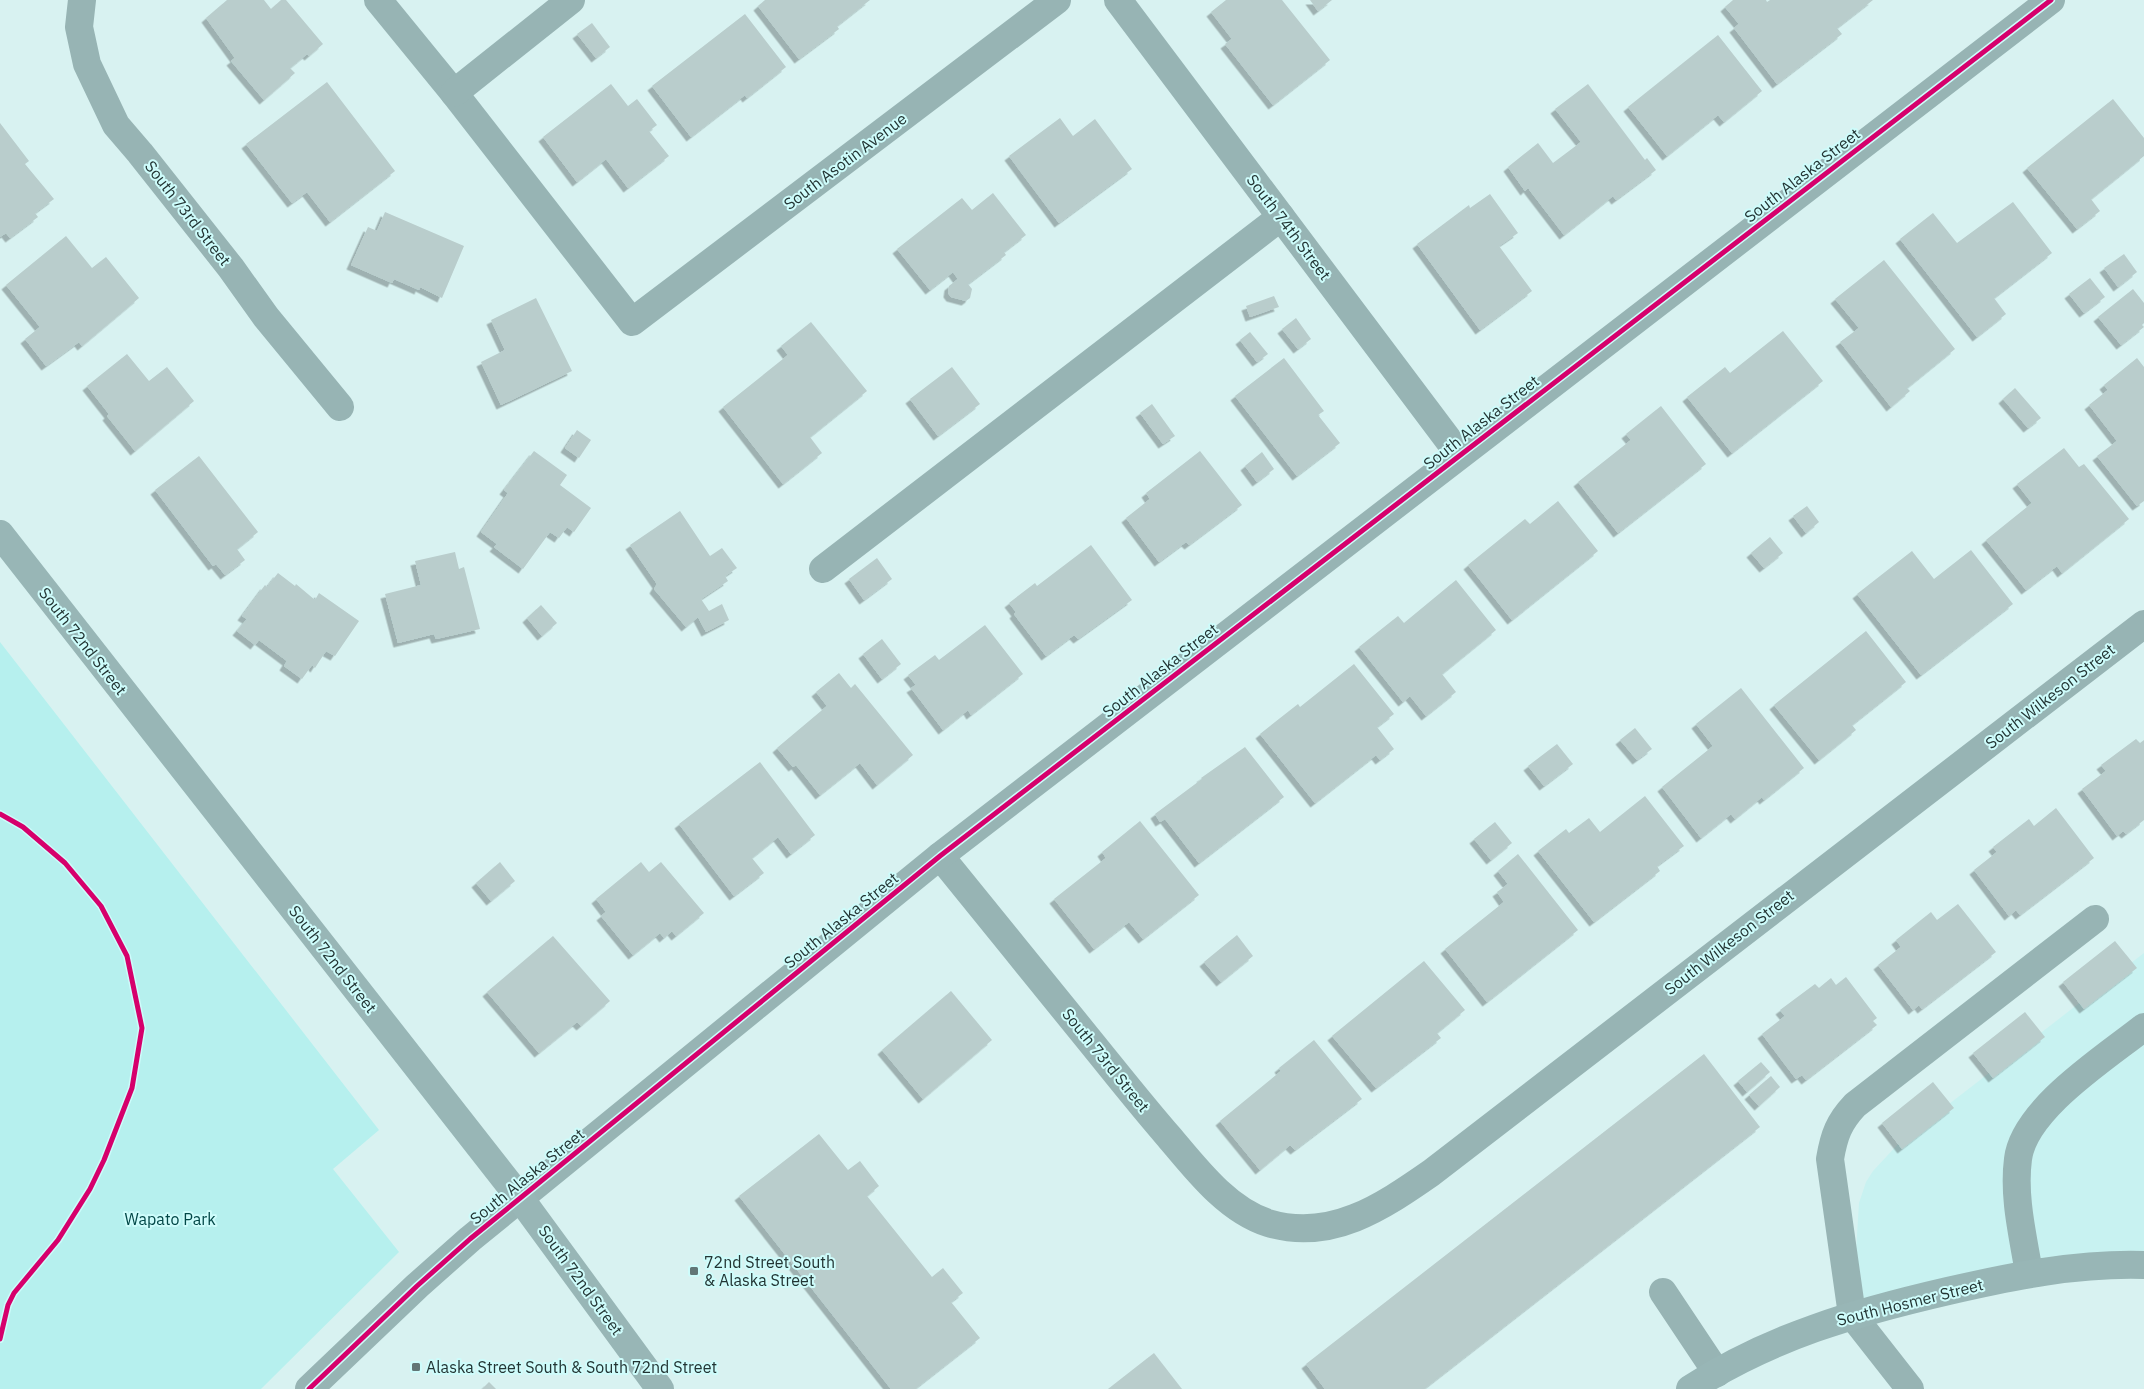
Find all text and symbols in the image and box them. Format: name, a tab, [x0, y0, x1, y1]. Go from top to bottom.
street label: South Asotin Avenue	[780, 108, 911, 214]
street label: South Alaska Street	[1740, 124, 1864, 226]
street label: South 73rd Street	[141, 157, 235, 269]
street label: South 74th Street	[1243, 170, 1335, 284]
street label: South Alaska Street	[1419, 371, 1543, 473]
street label: South 72nd Street	[35, 583, 131, 699]
street label: South Alaska Street	[1098, 619, 1222, 721]
street label: South Wilkeson Street	[1981, 639, 2119, 753]
street label: South Alaska Street	[780, 868, 902, 972]
street label: South Wilkeson Street	[1660, 885, 1798, 999]
street label: South 72nd Street	[285, 901, 381, 1017]
street label: South 73rd Street	[1058, 1004, 1154, 1116]
street label: South Alaska Street	[466, 1124, 588, 1228]
park label: Wapato Park	[124, 1209, 216, 1229]
street label: South 72nd Street	[534, 1221, 628, 1339]
place label: 72nd Street South & Alaska Street	[704, 1252, 835, 1290]
marker: 72nd Street South & Alaska Street	[688, 1265, 700, 1277]
street label: South Hosmer Street	[1835, 1274, 1985, 1330]
place label: Alaska Street South & South 72nd Street	[426, 1357, 717, 1377]
marker: Alaska Street South & South 72nd Street	[410, 1361, 422, 1373]

